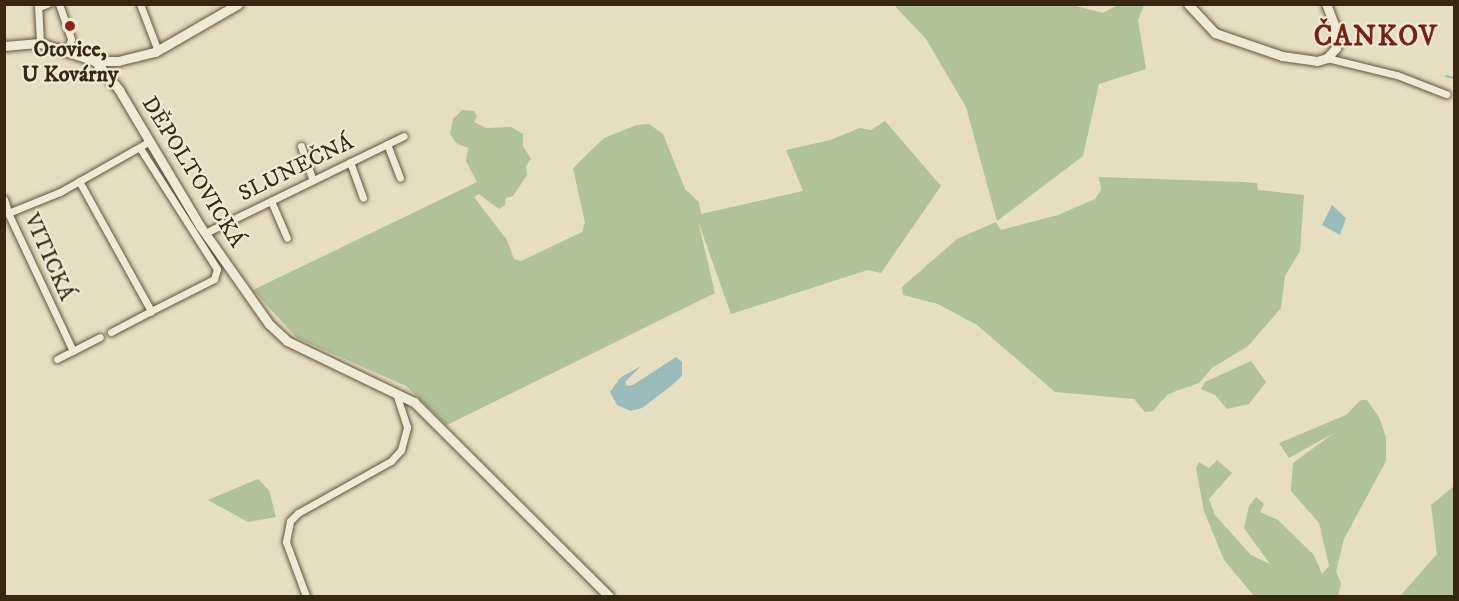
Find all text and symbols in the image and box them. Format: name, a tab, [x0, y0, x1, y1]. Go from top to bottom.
marker: Otovice, U Kovárny	[63, 19, 77, 33]
district label: ČANKOV	[1314, 20, 1438, 54]
place label: Otovice, U Kovárny	[22, 36, 118, 88]
street label: DĚPOLTOVICKÁ	[136, 92, 250, 252]
street label: SLUNEČNÁ	[234, 129, 358, 207]
street label: VITICKÁ	[18, 209, 80, 305]

